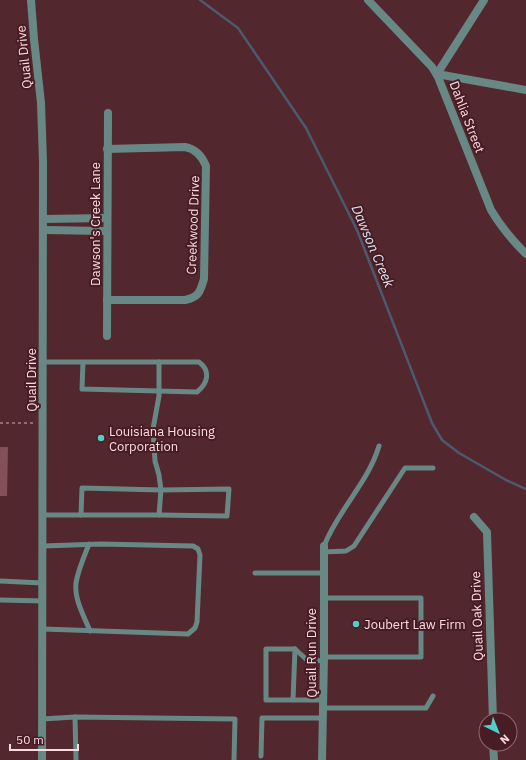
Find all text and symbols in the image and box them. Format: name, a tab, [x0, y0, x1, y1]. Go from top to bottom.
street label: Quail Drive	[12, 25, 36, 89]
street label: Dahlia Street	[446, 79, 488, 155]
street label: Dawson's Creek Lane	[87, 162, 104, 286]
street label: Creekwood Drive	[183, 175, 203, 275]
water label: Dawson Creek	[347, 202, 399, 291]
street label: Quail Drive	[23, 348, 40, 412]
place label: Louisiana Housing Corporation	[109, 423, 215, 455]
marker: Louisiana Housing Corporation	[96, 433, 106, 443]
street label: Quail Oak Drive	[467, 571, 487, 661]
street label: Quail Run Drive	[303, 608, 320, 698]
place label: Joubert Law Firm	[364, 616, 466, 633]
marker: Joubert Law Firm	[351, 619, 361, 629]
north arrow	[478, 712, 518, 752]
scale bar	[10, 726, 78, 752]
text: N	[497, 731, 513, 747]
text: 50 m	[16, 732, 44, 747]

